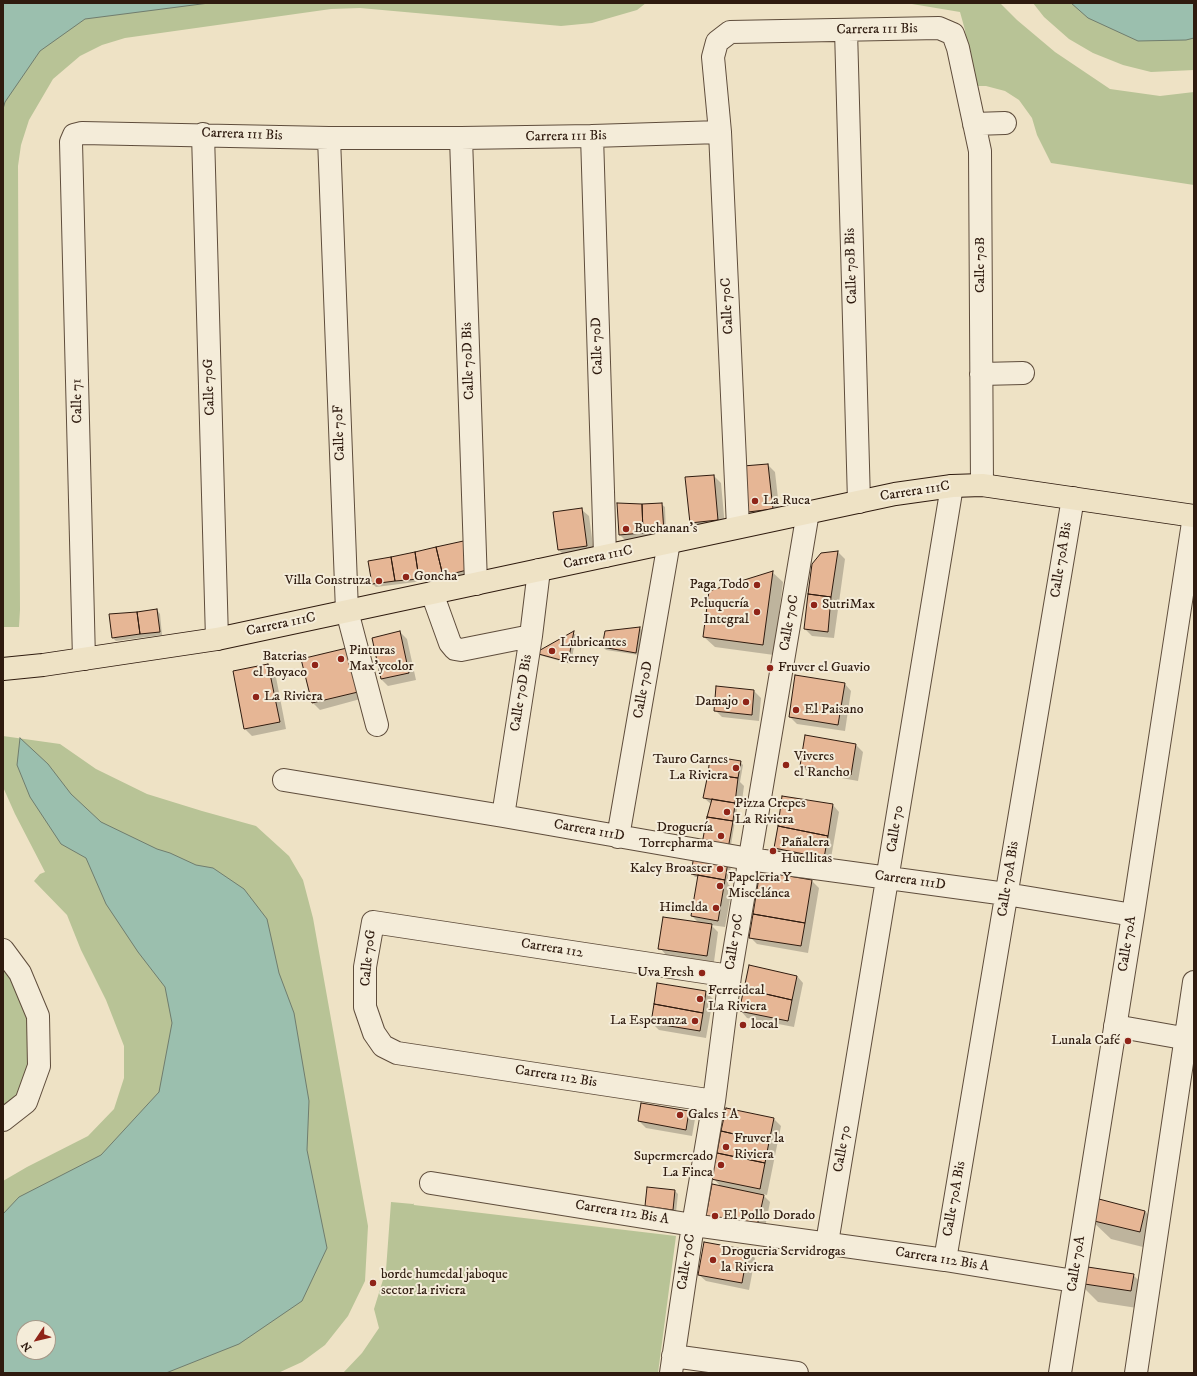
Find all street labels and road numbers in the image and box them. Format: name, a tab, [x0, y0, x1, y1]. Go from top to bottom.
street label: Carrera 111 Bis	[836, 21, 918, 39]
street label: Carrera 111 Bis	[201, 125, 283, 145]
street label: Carrera 111 Bis	[525, 128, 607, 146]
street label: Calle 70B Bis	[842, 228, 862, 304]
street label: Calle 70B	[973, 237, 989, 293]
street label: Calle 70C	[718, 277, 738, 335]
street label: Calle 70D	[589, 317, 607, 375]
street label: Calle 70D Bis	[459, 322, 479, 400]
street label: Calle 70G	[201, 358, 219, 416]
street label: Calle 71	[69, 378, 87, 424]
street label: Calle 70F	[331, 405, 349, 461]
street label: Carrera 111C	[879, 478, 951, 506]
street label: Calle 70A Bis	[1048, 521, 1076, 599]
street label: Carrera 111C	[562, 542, 634, 574]
street label: Calle 70C	[777, 594, 803, 652]
street label: Carrera 111C	[245, 609, 317, 641]
street label: Calle 70D Bis	[508, 653, 536, 733]
street label: Calle 70D	[631, 660, 657, 720]
street label: Calle 70	[884, 804, 908, 854]
street label: Carrera 111D	[552, 817, 626, 845]
street label: Calle 70A Bis	[995, 840, 1023, 918]
street label: Carrera 111D	[873, 868, 947, 894]
street label: Calle 70C	[722, 913, 748, 971]
street label: Calle 70A	[1115, 915, 1141, 973]
street label: Calle 70G	[358, 929, 380, 987]
street label: Carrera 112	[520, 936, 584, 962]
street label: Carrera 112 Bis	[514, 1062, 598, 1092]
street label: Calle 70	[831, 1124, 855, 1174]
street label: Calle 70A Bis	[940, 1160, 970, 1238]
street label: Carrera 112 Bis A	[574, 1197, 670, 1229]
street label: Calle 70C	[674, 1233, 700, 1291]
street label: Calle 70A	[1064, 1235, 1090, 1293]
street label: Carrera 112 Bis A	[894, 1244, 990, 1276]

